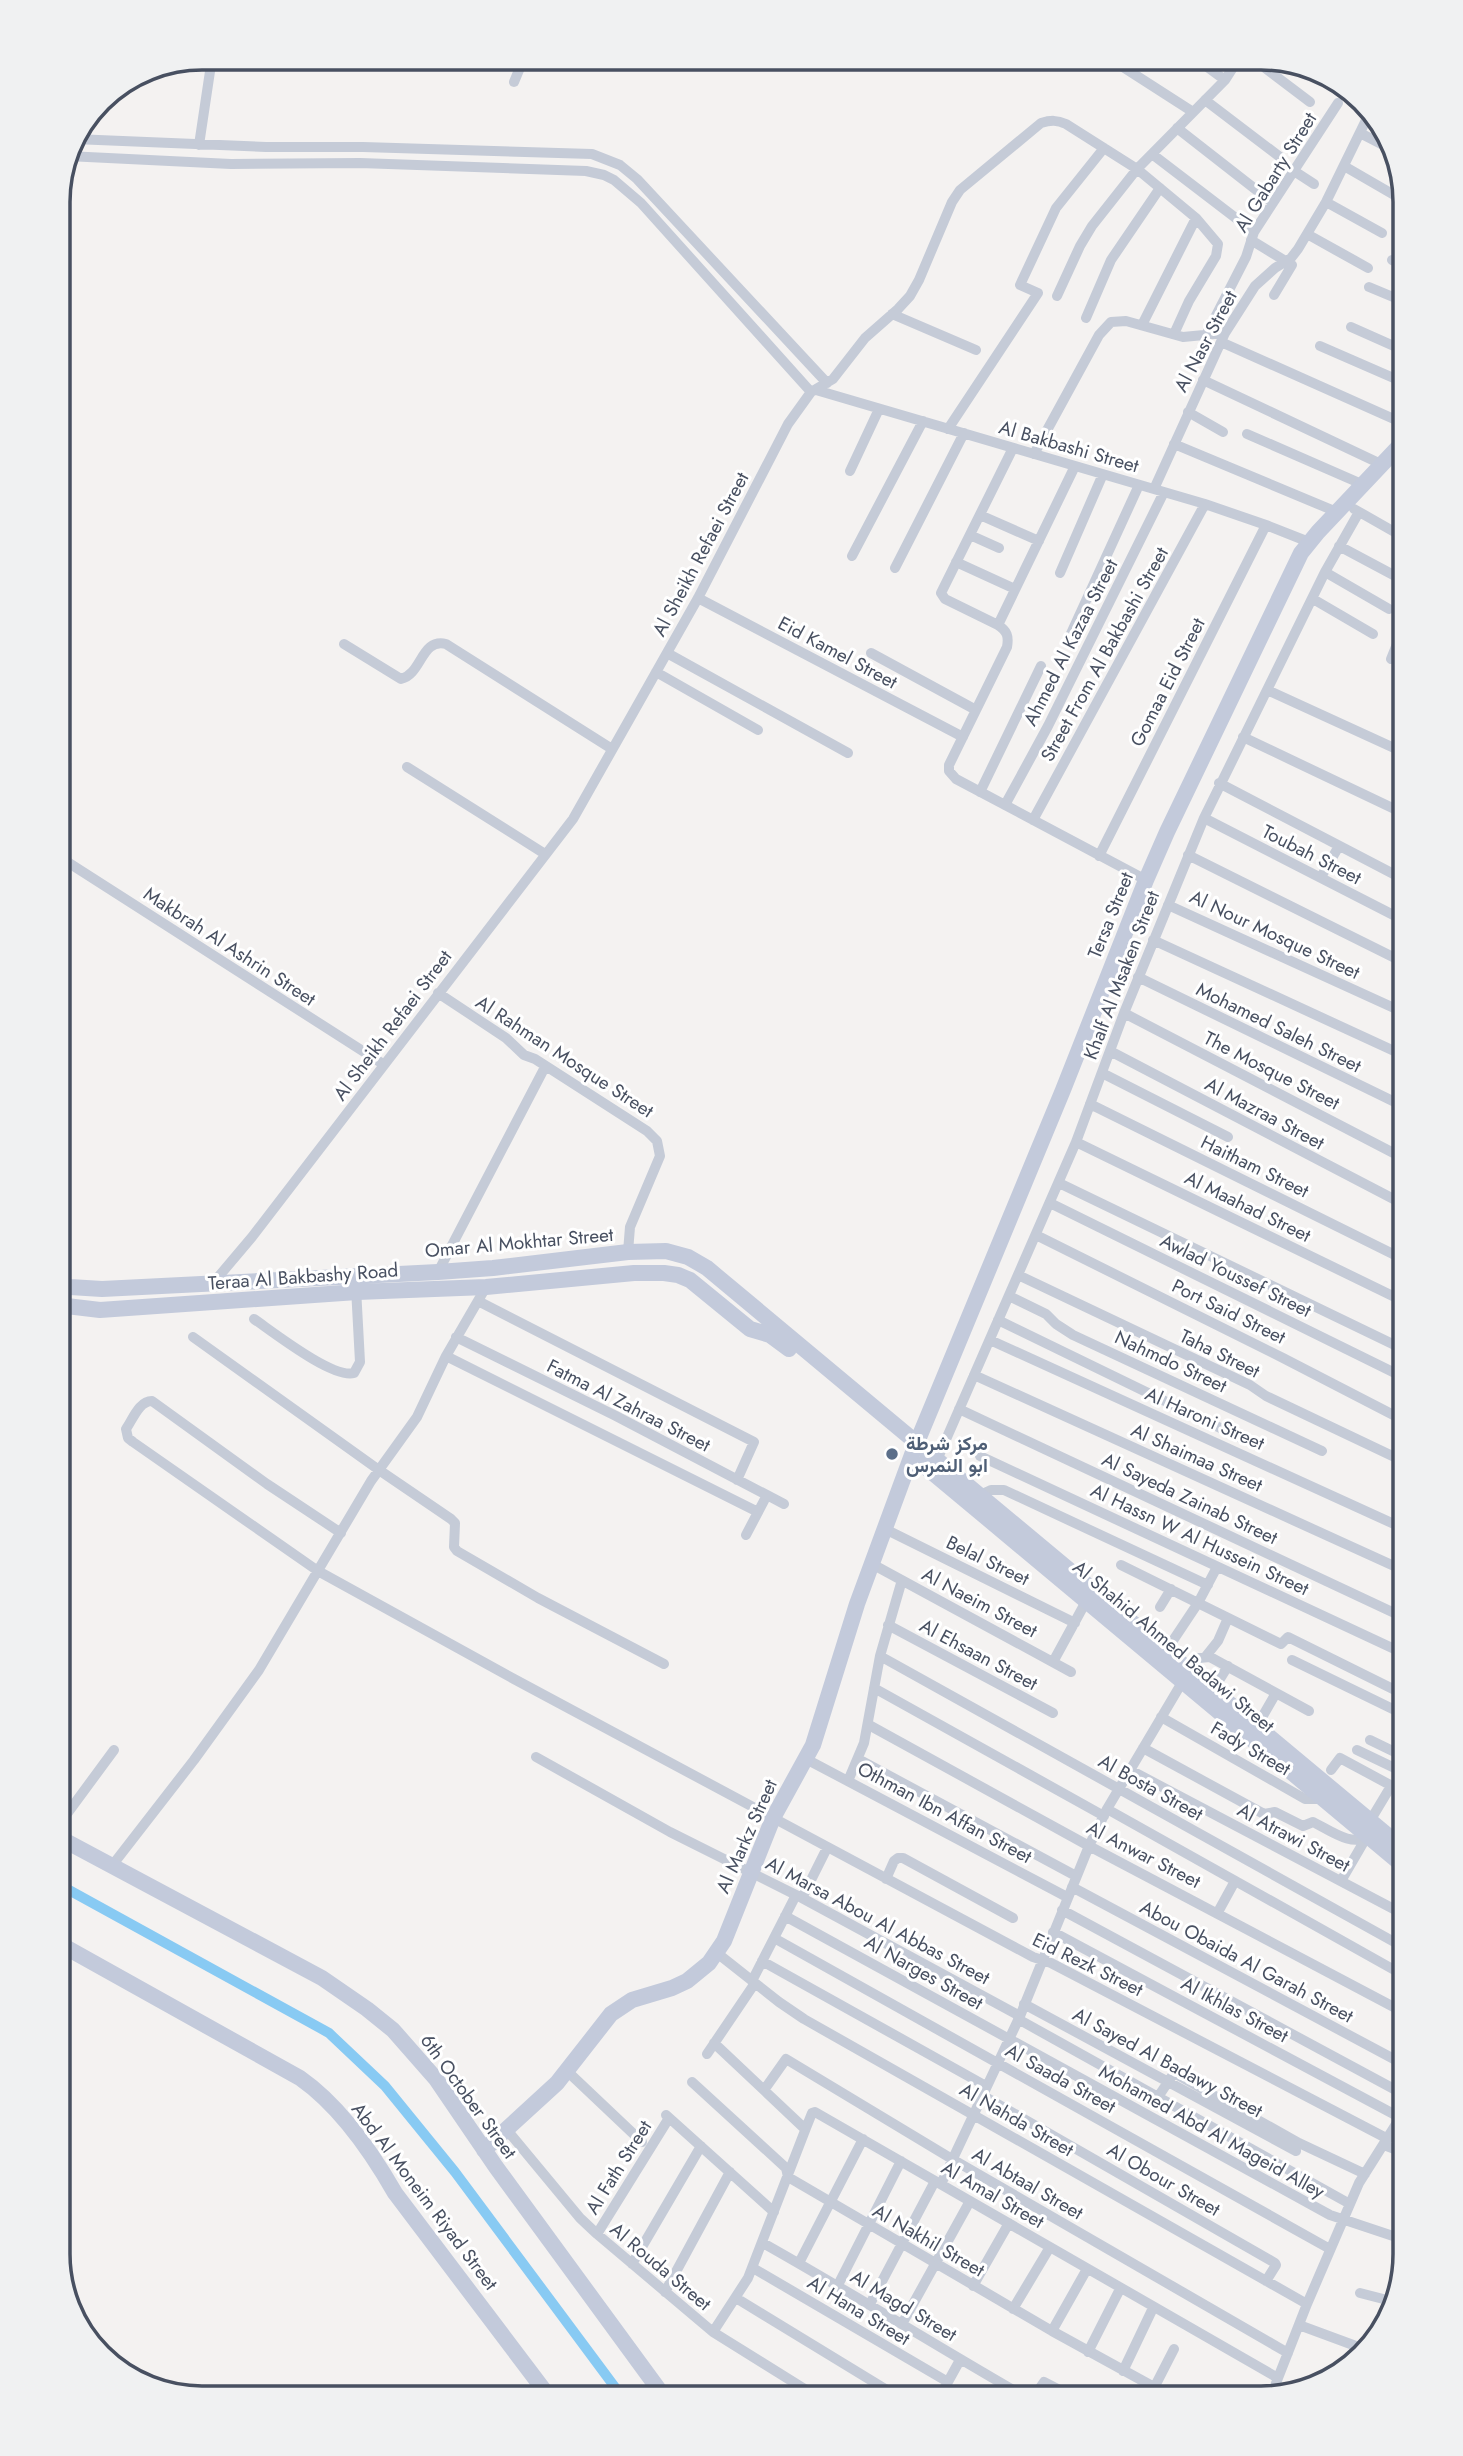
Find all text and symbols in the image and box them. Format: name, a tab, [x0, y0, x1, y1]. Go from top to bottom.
street label: Al Gabarty Street	[1228, 107, 1323, 237]
street label: Al Nasr Street	[1167, 285, 1244, 397]
street label: Al Bakbashi Street	[996, 414, 1142, 479]
street label: Al Sheikh Refaei Street	[646, 467, 755, 641]
street label: Street From Al Bakbashi Street	[1034, 542, 1175, 766]
street label: Ahmed Al Kazaa Street	[1017, 554, 1124, 730]
street label: Eid Kamel Street	[773, 610, 903, 696]
street label: Gomaa Eid Street	[1123, 613, 1212, 751]
street label: Toubah Street	[1257, 818, 1367, 891]
street label: Tersa Street	[1081, 868, 1140, 962]
street label: Makbrah Al Ashrin Street	[138, 881, 321, 1013]
street label: Al Nour Mosque Street	[1185, 883, 1365, 986]
street label: Khalf Al Msaken Street	[1077, 886, 1166, 1064]
street label: Al Sheikh Refaei Street	[327, 944, 458, 1106]
street label: Mohamed Saleh Street	[1192, 976, 1366, 1079]
street label: Al Rahman Mosque Street	[471, 989, 659, 1124]
street label: The Mosque Street	[1199, 1025, 1345, 1117]
street label: Al Mazraa Street	[1200, 1071, 1330, 1156]
street label: Haitham Street	[1196, 1129, 1314, 1204]
street label: Al Maahad Street	[1180, 1164, 1316, 1249]
street label: Omar Al Mokhtar Street	[424, 1221, 615, 1264]
street label: Awlad Youssef Street	[1156, 1227, 1316, 1324]
street label: Teraa Al Bakbashy Road	[207, 1256, 399, 1297]
street label: Port Said Street	[1167, 1272, 1291, 1351]
street label: Taha Street	[1175, 1322, 1265, 1385]
street label: Nahmdo Street	[1110, 1324, 1232, 1399]
street label: Fatma Al Zahraa Street	[542, 1353, 716, 1459]
street label: Al Haroni Street	[1141, 1380, 1269, 1457]
street label: Al Shaimaa Street	[1127, 1416, 1267, 1499]
place label: مركز شرطة ابو النمرس	[906, 1430, 988, 1479]
marker: مركز شرطة ابو النمرس	[884, 1446, 900, 1462]
street label: Al Sayeda Zainab Street	[1098, 1446, 1282, 1551]
street label: Al Hassn W Al Hussein Street	[1086, 1477, 1314, 1602]
street label: Belal Street	[942, 1529, 1034, 1592]
street label: Al Shahid Ahmed Badawi Street	[1067, 1554, 1281, 1739]
street label: Al Naeim Street	[917, 1561, 1043, 1644]
street label: Al Ehsaan Street	[915, 1612, 1043, 1697]
street label: Fady Street	[1206, 1715, 1296, 1782]
street label: Al Bosta Street	[1093, 1748, 1208, 1828]
street label: Othman Ibn Affan Street	[853, 1755, 1037, 1870]
street label: Al Markz Street	[709, 1774, 784, 1898]
street label: Al Atrawi Street	[1233, 1796, 1355, 1879]
street label: Al Anwar Street	[1082, 1814, 1206, 1895]
street label: Al Marsa Abou Al Abbas Street	[761, 1850, 995, 1991]
street label: Abou Obaida Al Garah Street	[1135, 1894, 1359, 2029]
street label: Eid Rezk Street	[1028, 1926, 1148, 2003]
street label: Al Narges Street	[859, 1929, 988, 2016]
street label: Al Ikhlas Street	[1176, 1970, 1293, 2049]
street label: Al Sayed Al Badawy Street	[1068, 2001, 1268, 2124]
street label: 6th October Street	[414, 2028, 523, 2165]
street label: Al Saada Street	[1001, 2037, 1121, 2120]
street label: Mohamed Abd Al Mageid Alley	[1094, 2058, 1330, 2205]
street label: Al Nahda Street	[955, 2076, 1079, 2163]
street label: Abd Al Moneim Riyad Street	[345, 2097, 504, 2296]
street label: Al Fath Street	[579, 2115, 658, 2219]
street label: Al Obour Street	[1102, 2136, 1226, 2223]
street label: Al Abtaal Street	[967, 2141, 1089, 2226]
street label: Al Amal Street	[936, 2154, 1049, 2235]
street label: Al Nakhil Street	[868, 2197, 990, 2284]
street label: Al Rouda Street	[604, 2216, 717, 2317]
street label: Al Magd Street	[845, 2263, 962, 2348]
street label: Al Hana Street	[802, 2269, 916, 2352]

